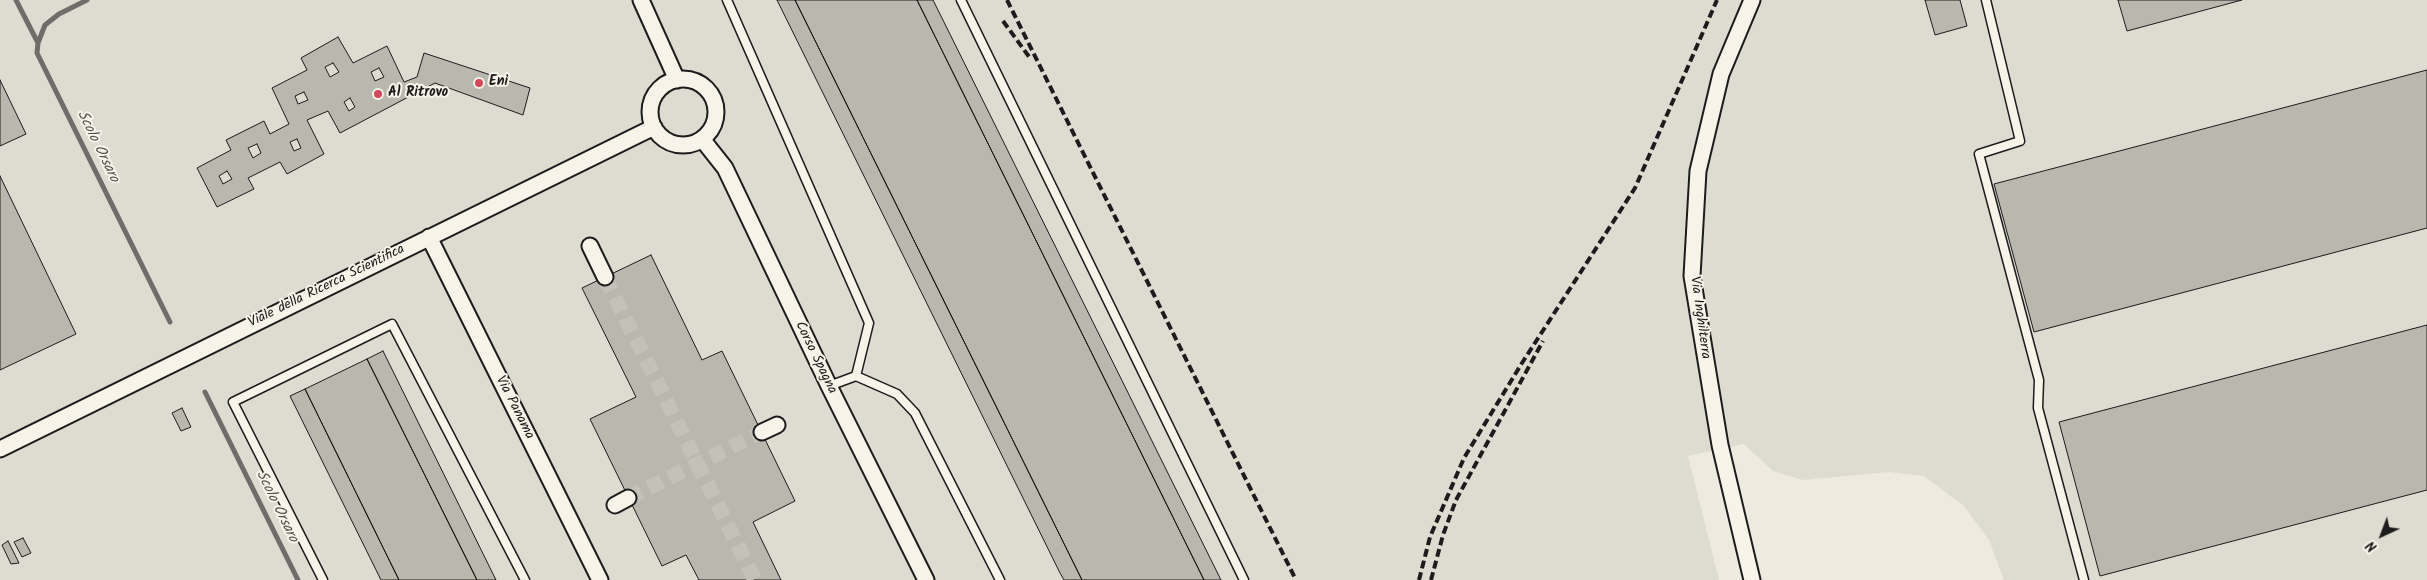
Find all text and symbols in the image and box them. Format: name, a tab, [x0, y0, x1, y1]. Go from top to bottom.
place label: Eni	[489, 75, 508, 91]
marker: Eni	[473, 77, 485, 89]
place label: Al Ritrovo	[388, 86, 448, 102]
marker: Al Ritrovo	[372, 88, 384, 100]
water label: Scolo Orsaro	[72, 108, 122, 186]
street label: Viale della Ricerca Scientifica	[246, 242, 408, 332]
street label: Via Inghilterra	[1685, 276, 1713, 360]
street label: Corso Spagna	[790, 319, 840, 397]
street label: Via Panama	[491, 374, 537, 442]
water label: Scolo Orsaro	[251, 468, 301, 546]
north arrow	[2357, 510, 2407, 560]
text: N	[2361, 535, 2383, 557]

